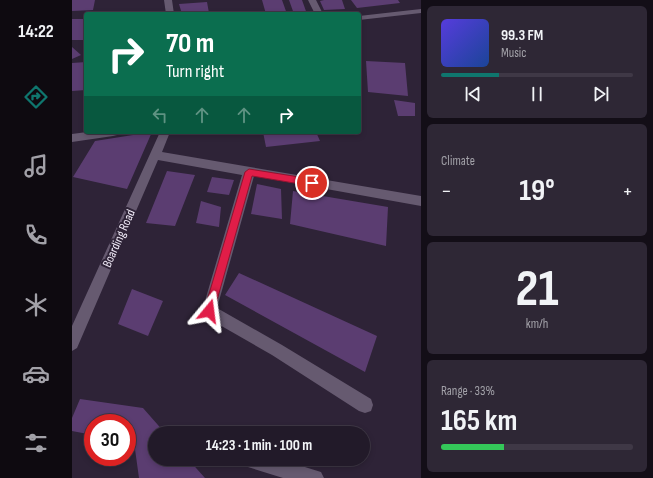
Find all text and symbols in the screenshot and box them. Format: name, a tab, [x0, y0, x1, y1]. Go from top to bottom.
text: 14:22	[18, 21, 54, 42]
text: 99.3 FM	[501, 26, 543, 45]
text: 70 m	[166, 27, 214, 60]
icon: right	[100, 28, 152, 80]
text: Music	[501, 45, 526, 61]
text: Turn right	[166, 61, 224, 82]
icon: directions	[22, 83, 50, 111]
icon: previous	[462, 83, 484, 105]
icon: pause	[526, 83, 548, 105]
icon: next	[590, 83, 612, 105]
icon: left	[149, 104, 171, 126]
icon: ahead	[191, 104, 213, 126]
icon: ahead	[233, 104, 255, 126]
icon: right	[275, 104, 297, 126]
icon: music	[22, 152, 50, 180]
text: Climate	[441, 153, 475, 169]
pin	[295, 166, 329, 200]
icon: arrive	[301, 172, 323, 194]
text: 19°	[519, 173, 555, 209]
text: −	[441, 178, 452, 205]
text: +	[622, 178, 633, 205]
street label: Boarding Road	[99, 207, 139, 270]
icon: phone	[22, 221, 50, 249]
text: 21	[515, 258, 559, 321]
position arrow	[188, 290, 230, 332]
icon: climate	[22, 291, 50, 319]
text: km/h	[526, 316, 548, 332]
icon: car	[22, 360, 50, 388]
text: Range · 33%	[441, 383, 495, 399]
text: 165 km	[441, 403, 517, 439]
speed limit sign: 30	[84, 414, 136, 466]
icon: filters	[22, 429, 50, 457]
text: 14:23 · 1 min · 100 m	[206, 436, 312, 455]

